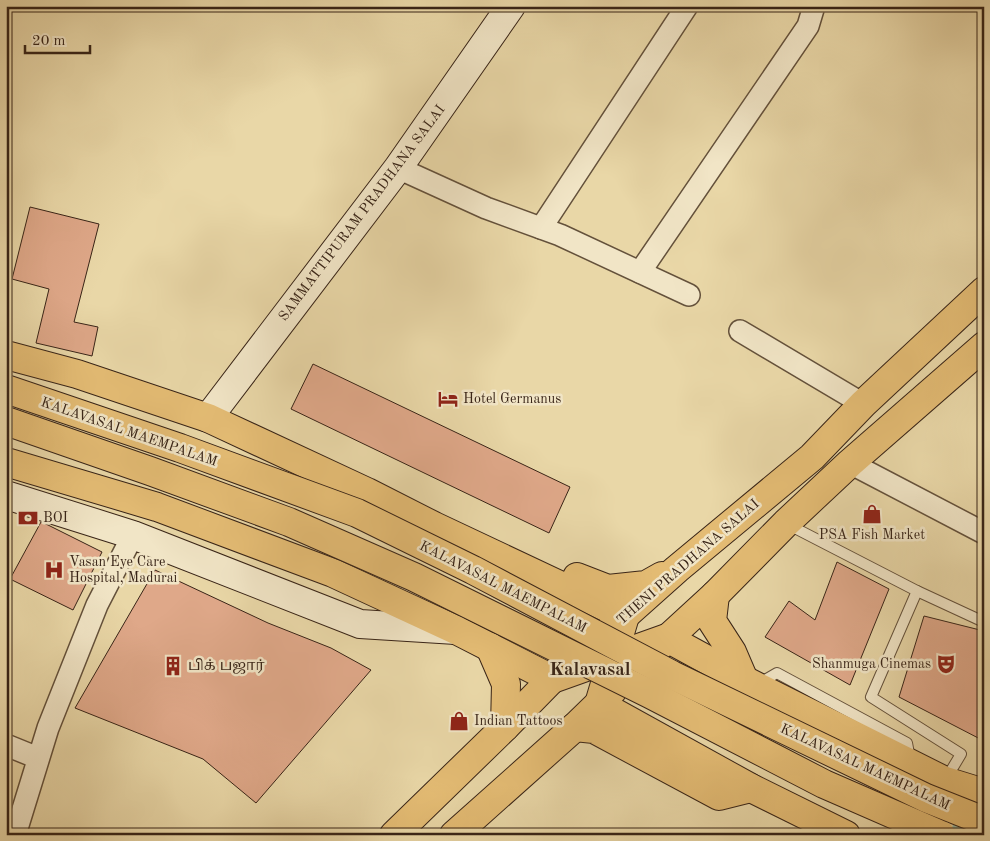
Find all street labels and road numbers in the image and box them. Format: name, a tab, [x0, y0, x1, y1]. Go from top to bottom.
street label: SAMMATTIPURAM PRADHANA SALAI	[276, 102, 448, 324]
street label: KALAVASAL MAEMPALAM	[39, 395, 219, 469]
street label: THENI PRADHANA SALAI	[614, 497, 762, 627]
street label: KALAVASAL MAEMPALAM	[417, 539, 589, 636]
street label: KALAVASAL MAEMPALAM	[778, 721, 952, 813]

